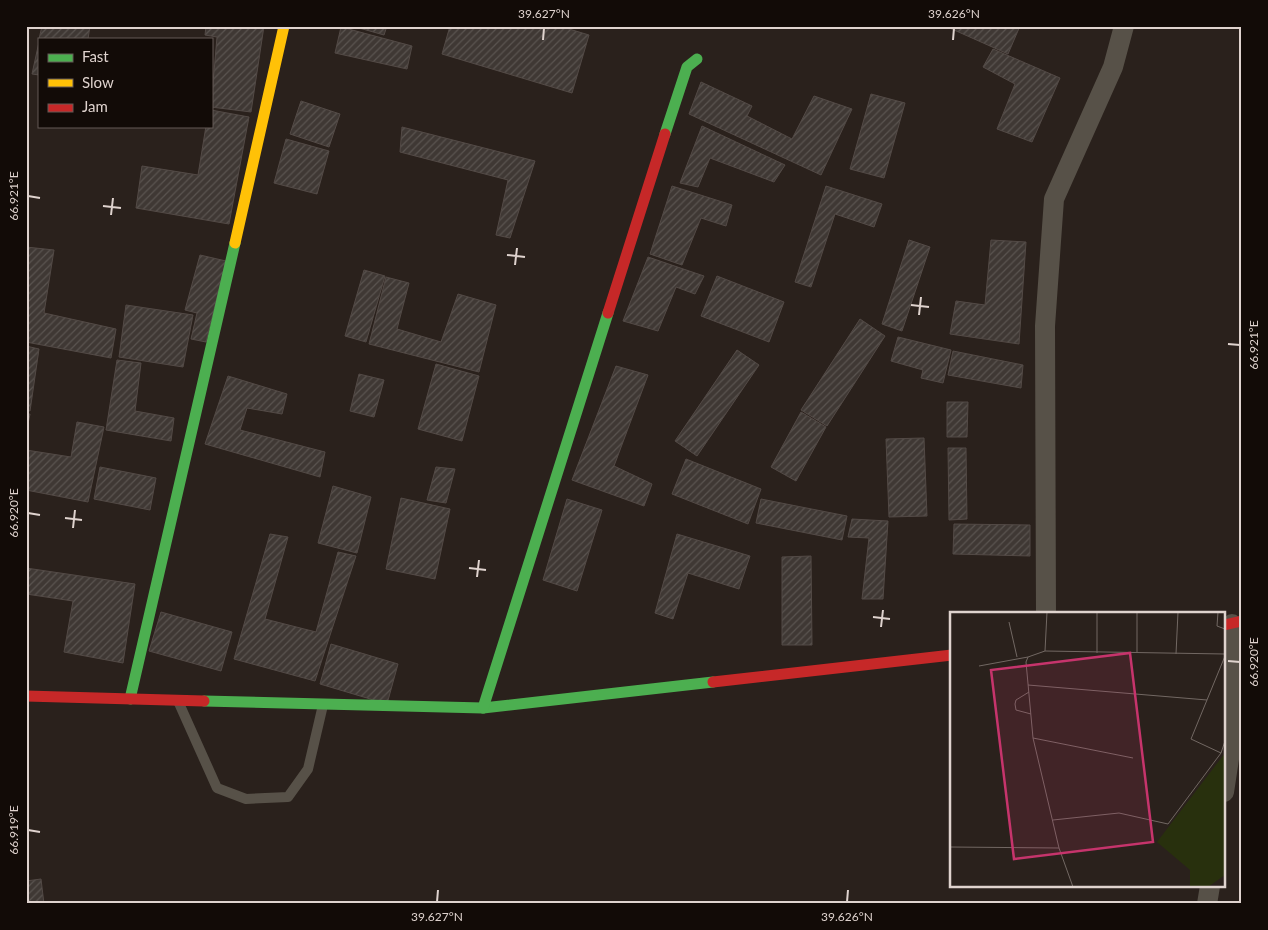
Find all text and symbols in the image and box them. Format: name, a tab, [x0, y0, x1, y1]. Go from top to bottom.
text: 39.627°N	[518, 6, 570, 21]
text: 39.626°N	[928, 6, 980, 21]
legend	[38, 38, 212, 128]
text: Fast	[82, 47, 109, 65]
text: Slow	[82, 73, 114, 91]
text: Jam	[82, 97, 108, 115]
text: 66.921°E	[6, 171, 21, 221]
text: 66.921°E	[1246, 320, 1261, 370]
text: 66.920°E	[6, 488, 21, 538]
inset map	[950, 612, 1226, 888]
text: 66.920°E	[1246, 637, 1261, 687]
text: 66.919°E	[6, 805, 21, 855]
text: 39.627°N	[411, 909, 463, 924]
text: 39.626°N	[821, 909, 873, 924]

